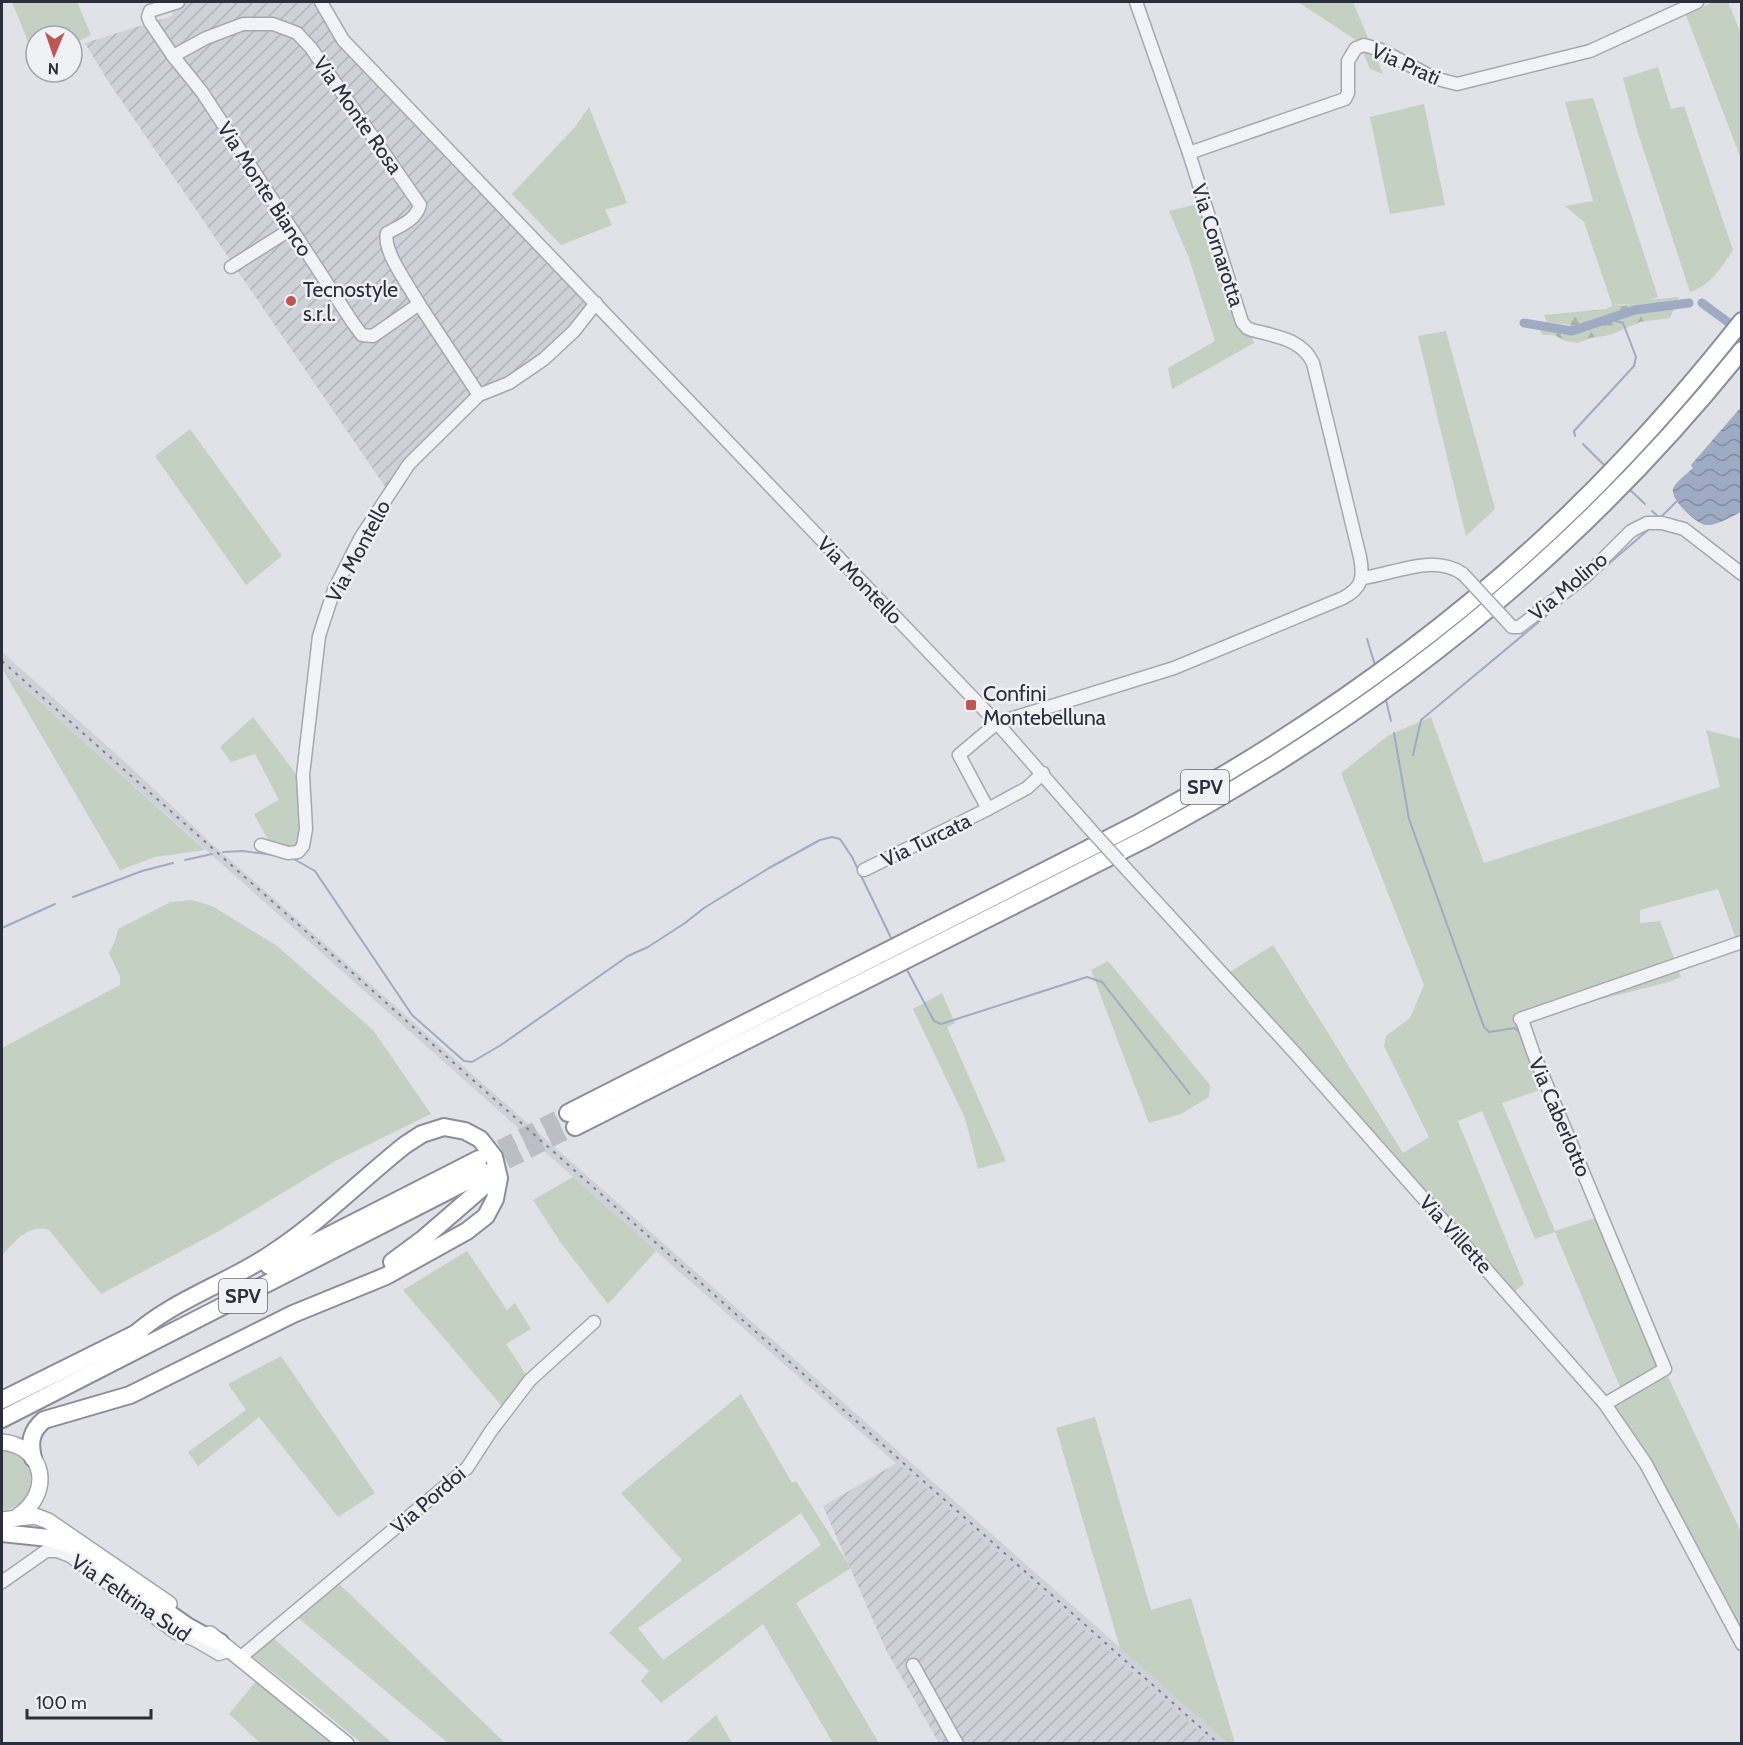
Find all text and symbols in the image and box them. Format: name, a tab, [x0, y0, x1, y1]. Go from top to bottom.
north arrow	[24, 24, 84, 84]
street label: Via Prati	[1368, 38, 1444, 90]
street label: Via Monte Rosa	[308, 51, 408, 179]
text: N	[48, 59, 59, 78]
street label: Via Monte Bianco	[212, 117, 318, 261]
street label: Via Cornarotta	[1186, 180, 1250, 310]
place label: Tecnostyle s.r.l.	[303, 277, 398, 326]
marker: Tecnostyle s.r.l.	[284, 294, 298, 308]
street label: Via Montello	[321, 496, 395, 606]
street label: Via Montello	[812, 531, 908, 629]
street label: Via Molino	[1524, 546, 1612, 626]
place label: Confini Montebelluna	[983, 681, 1106, 730]
marker: Confini Montebelluna	[964, 698, 978, 712]
road number: SPV	[1181, 770, 1229, 804]
street label: Via Turcata	[877, 808, 975, 872]
street label: Via Caberlotto	[1524, 1054, 1596, 1180]
street label: Via Villette	[1414, 1190, 1498, 1278]
road number: SPV	[219, 1279, 267, 1313]
street label: Via Pordoi	[386, 1461, 470, 1539]
street label: Via Feltrina Sud	[67, 1549, 195, 1647]
scale bar	[27, 1682, 152, 1720]
text: 100 m	[36, 1692, 87, 1714]

